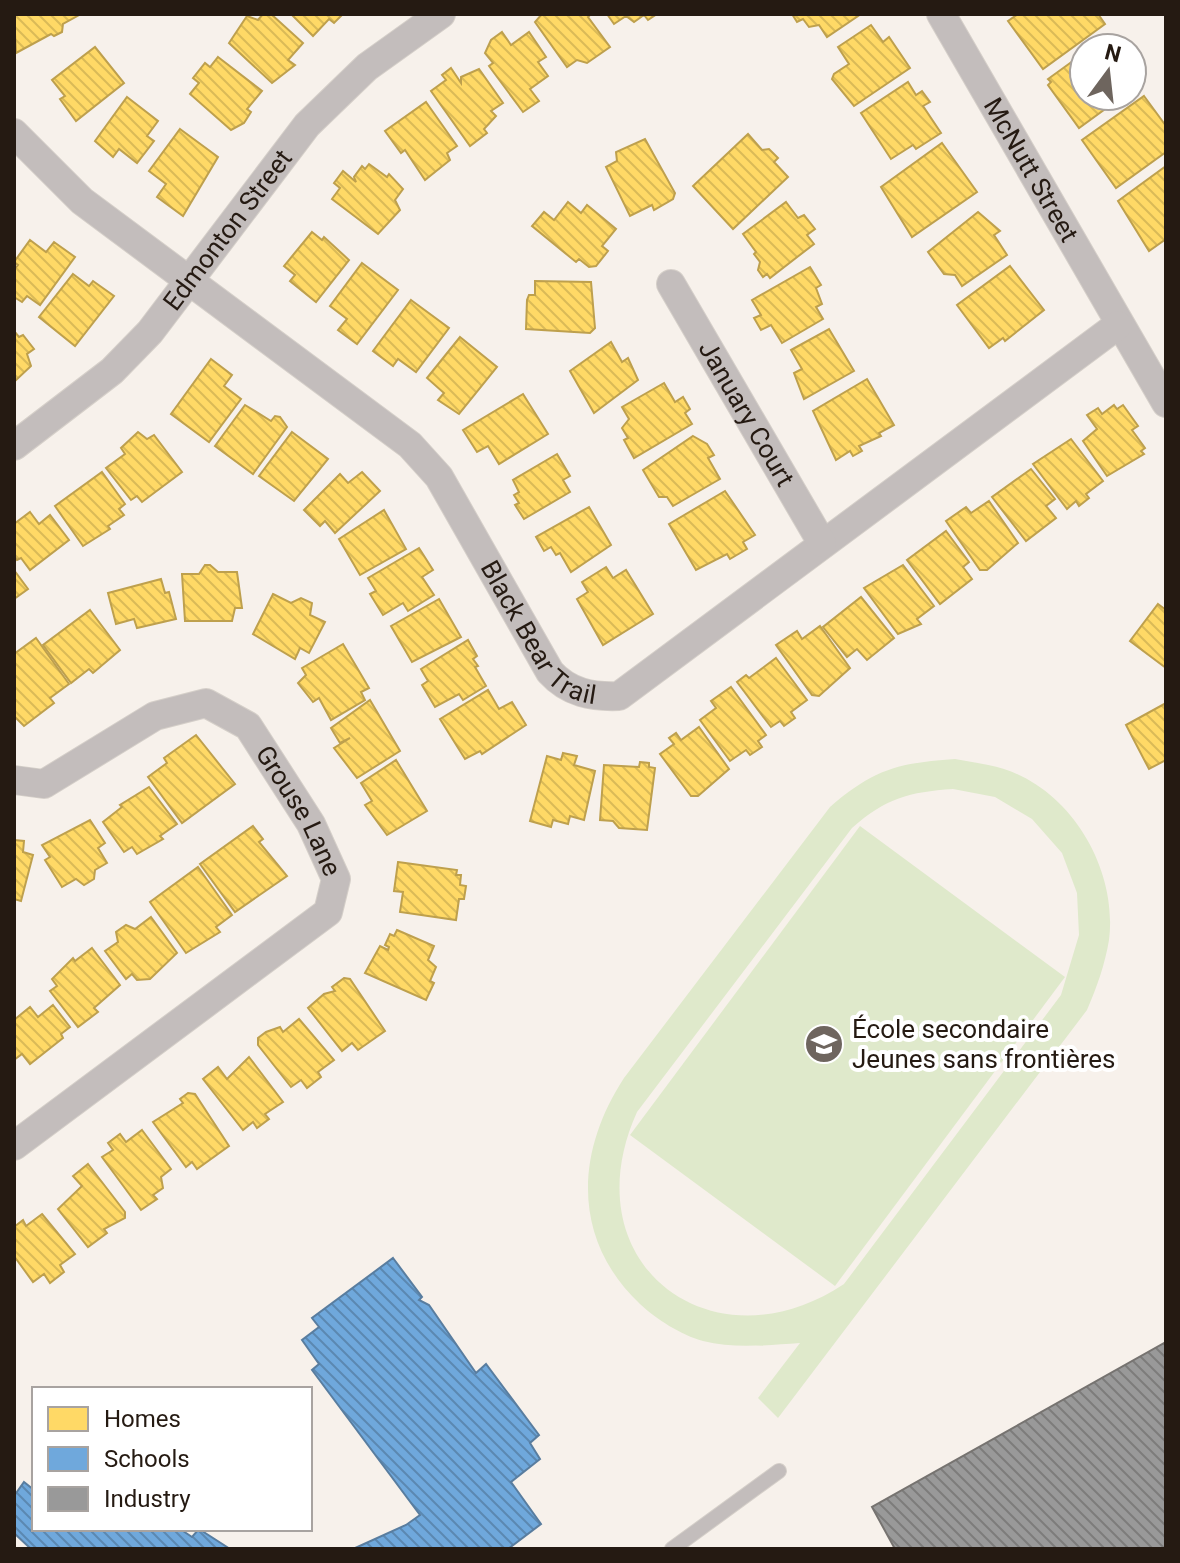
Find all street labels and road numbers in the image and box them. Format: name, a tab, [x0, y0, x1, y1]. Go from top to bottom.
street label: McNutt Street	[978, 92, 1084, 247]
street label: Edmonton Street	[157, 144, 298, 316]
street label: January Court	[692, 336, 801, 492]
street label: Black Bear Trail	[475, 555, 598, 710]
street label: Grouse Lane	[250, 740, 348, 881]

